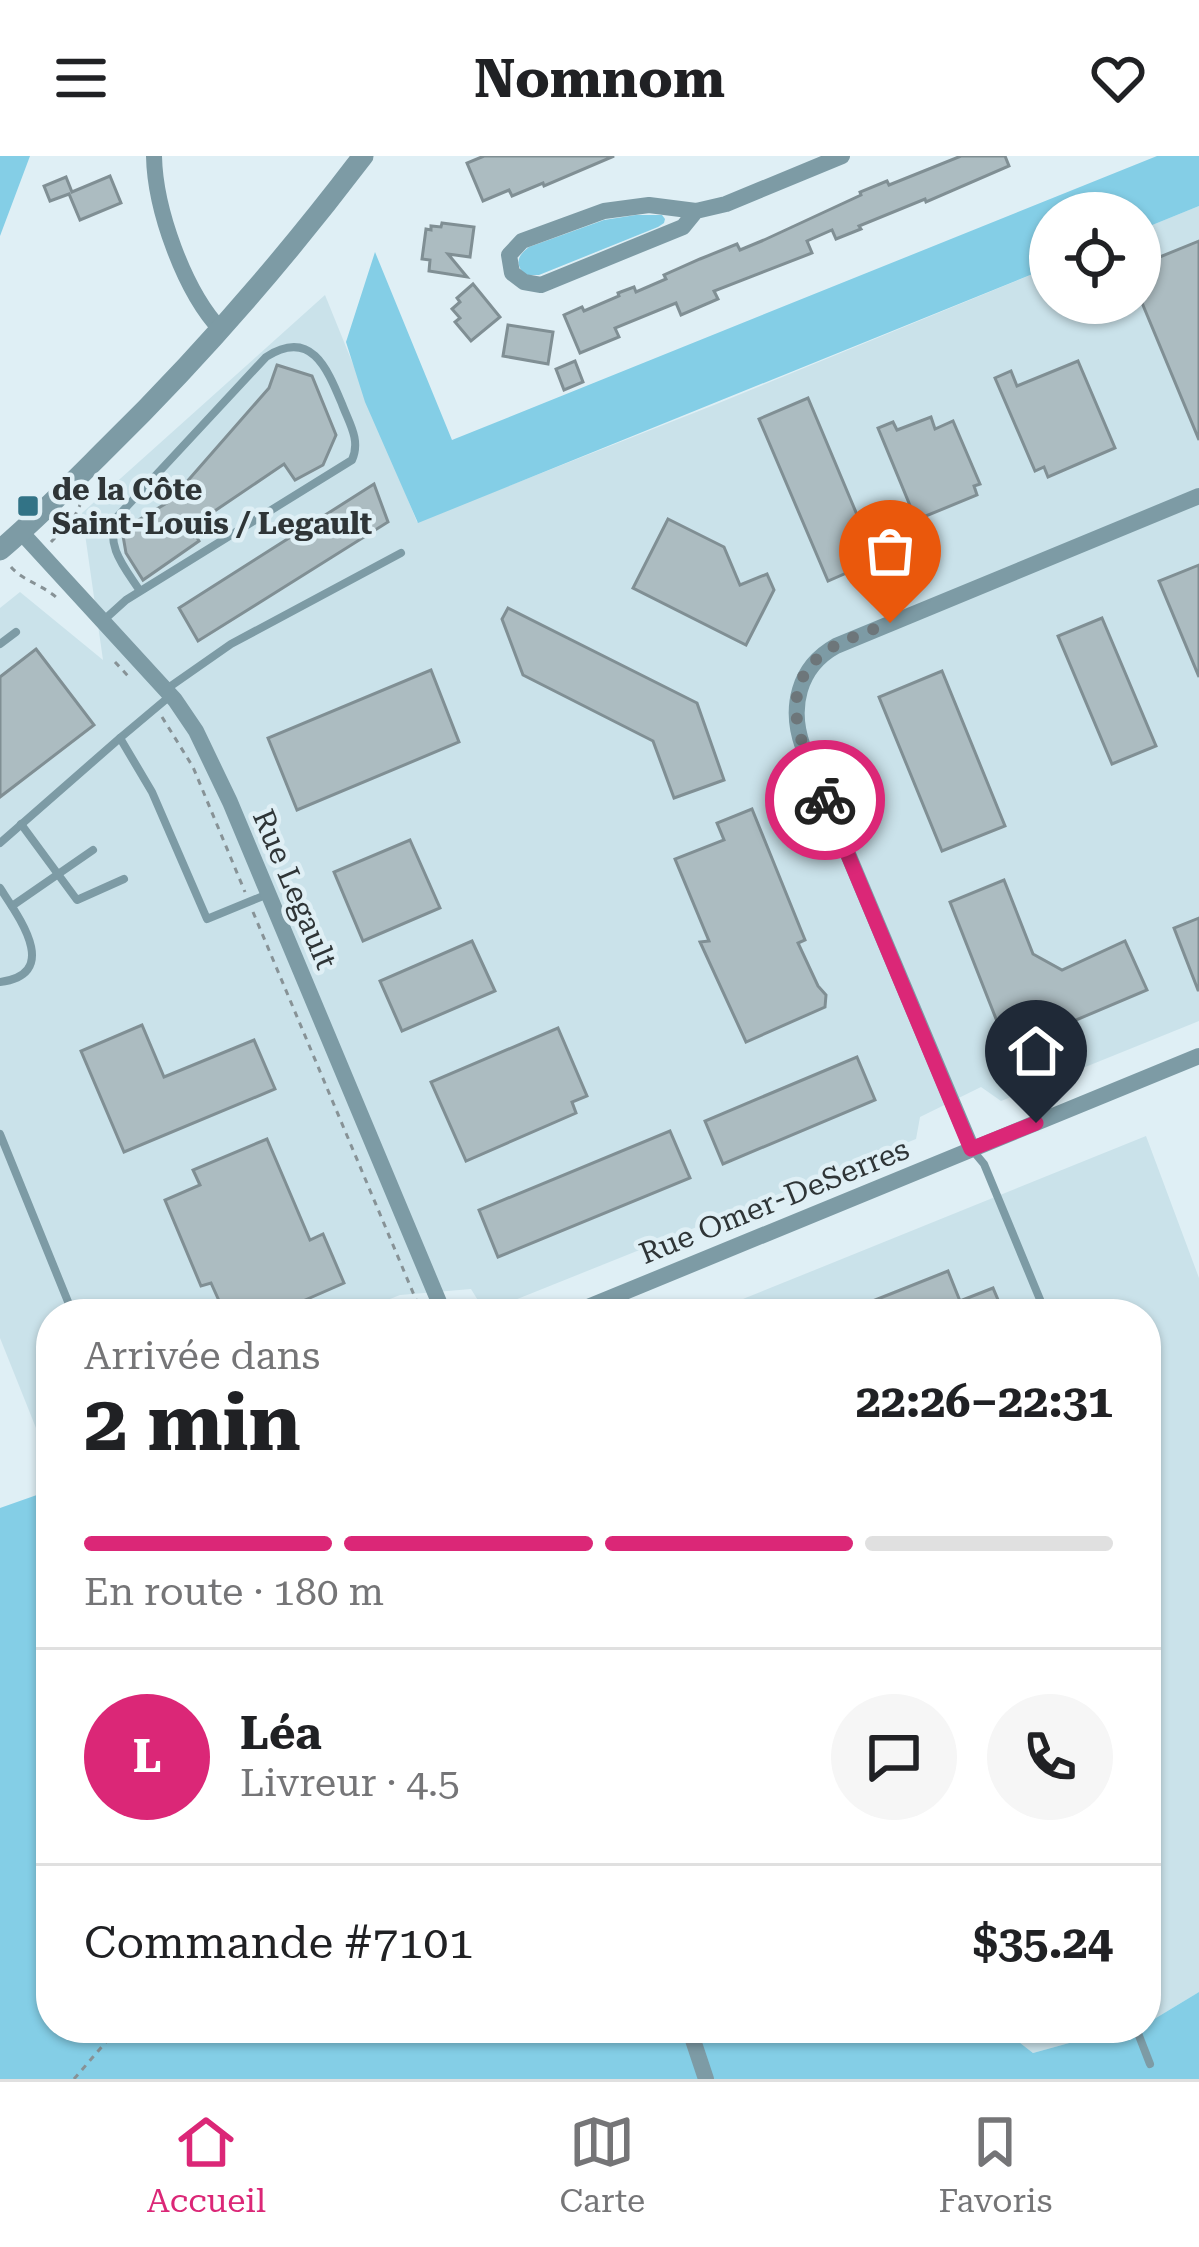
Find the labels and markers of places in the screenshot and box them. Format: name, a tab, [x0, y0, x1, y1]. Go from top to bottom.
place label: de la Côte Saint-Louis / Legault	[52, 472, 372, 541]
marker: de la Côte Saint-Louis / Legault	[15, 493, 41, 519]
pin	[839, 500, 941, 623]
pin	[985, 1000, 1087, 1123]

